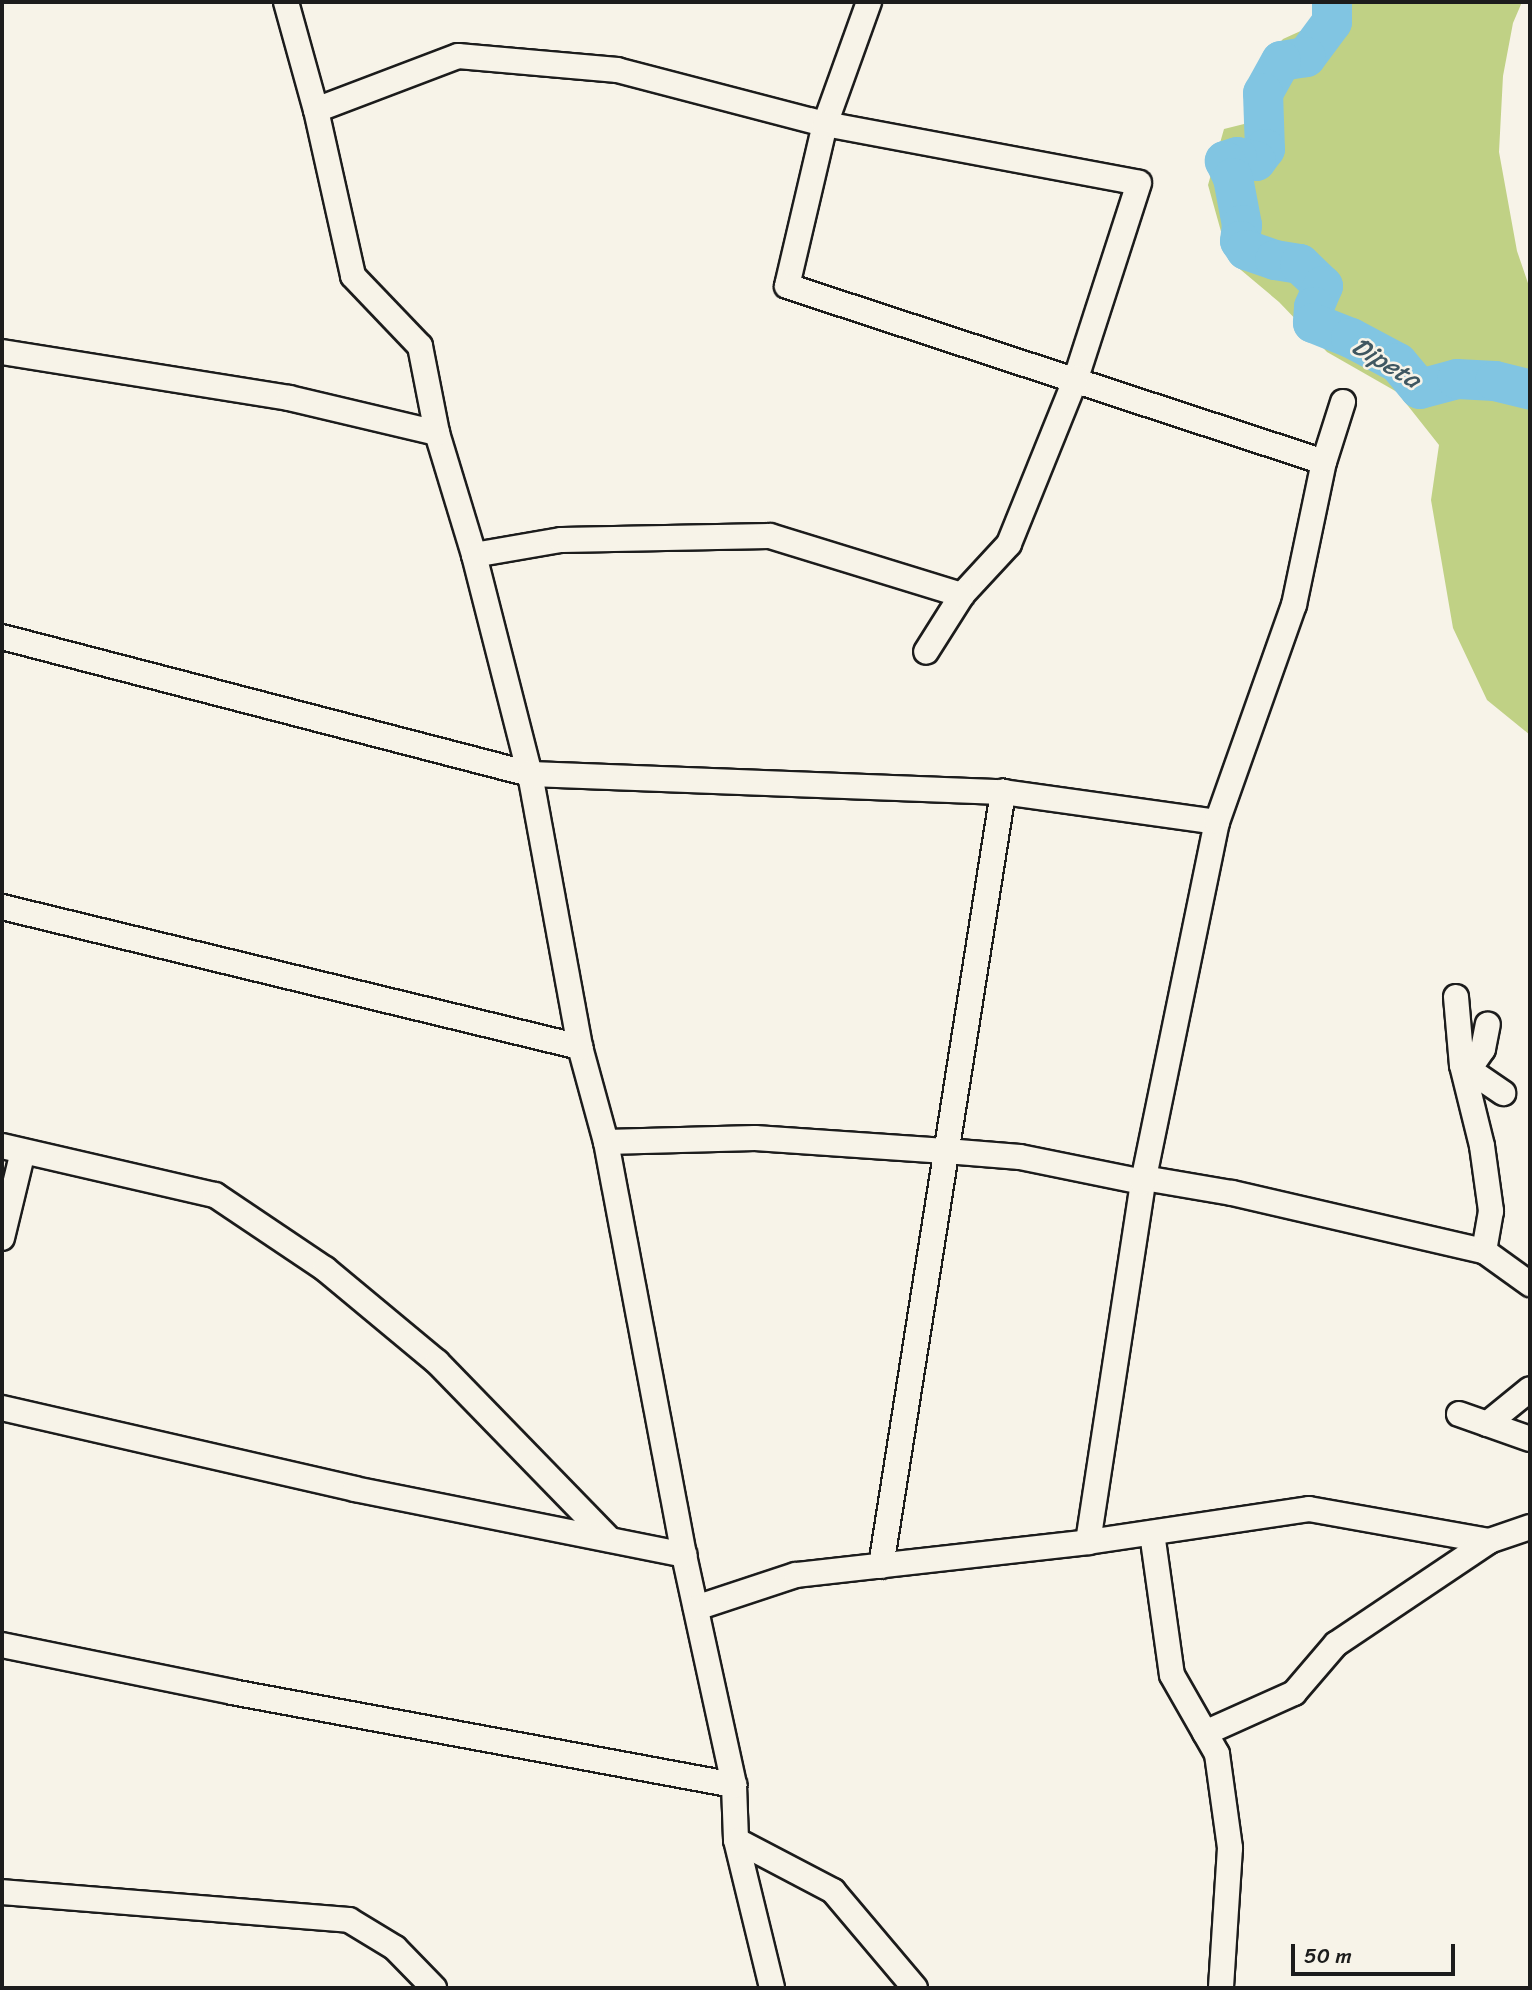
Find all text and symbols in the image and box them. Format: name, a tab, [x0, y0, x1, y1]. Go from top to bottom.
water label: Dipeta	[1346, 331, 1426, 395]
scale bar	[1294, 1930, 1458, 1974]
text: 50 m	[1304, 1937, 1352, 1975]

